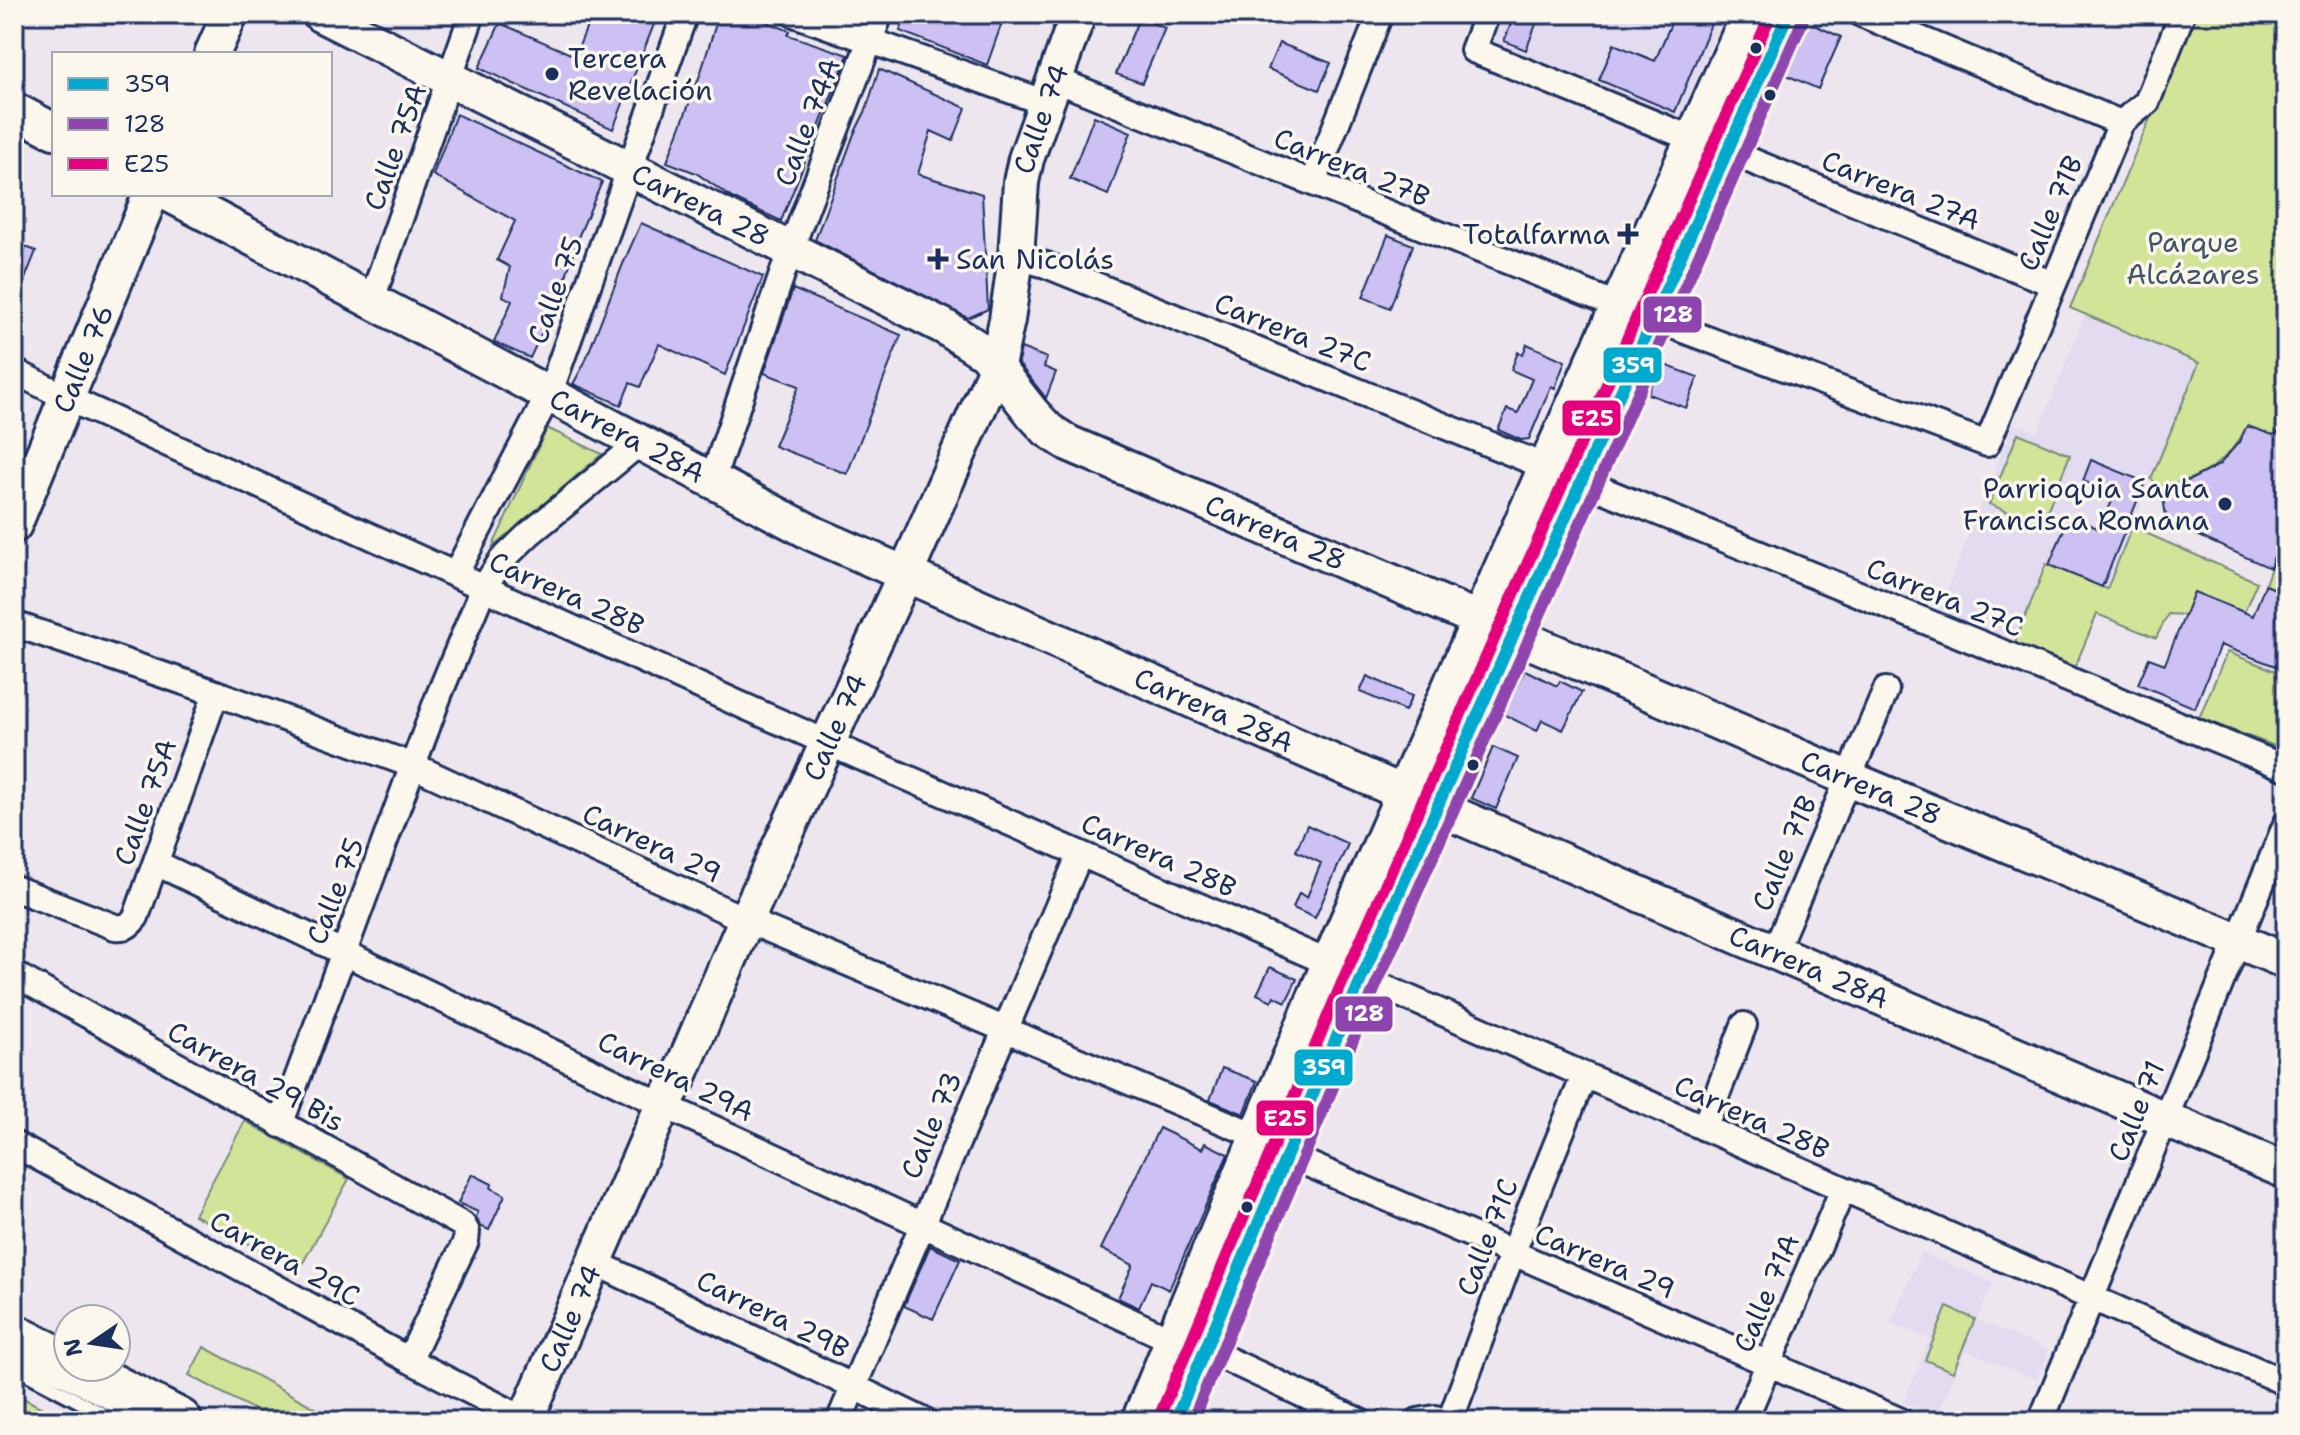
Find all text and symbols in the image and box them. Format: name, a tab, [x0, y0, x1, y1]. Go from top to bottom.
place label: Tercera Revelación	[568, 39, 712, 109]
unlabelled marker	[1748, 40, 1764, 56]
legend	[52, 52, 332, 196]
street label: Calle 74A	[765, 52, 849, 192]
street label: Calle 74	[1004, 59, 1078, 177]
marker: Tercera Revelación	[543, 65, 561, 83]
text: 359	[124, 68, 170, 100]
street label: Calle 75A	[355, 78, 435, 216]
unlabelled marker	[1762, 87, 1778, 103]
text: 128	[124, 108, 166, 140]
street label: Carrera 27B	[1268, 118, 1436, 216]
street label: Carrera 27A	[1816, 141, 1986, 239]
text: E25	[124, 148, 169, 180]
street label: Calle 71B	[2009, 149, 2091, 277]
street label: Carrera 28	[625, 154, 776, 255]
place label: Totalfarma	[1463, 215, 1610, 253]
marker: Totalfarma	[1617, 223, 1639, 245]
park label: Parque Alcázares	[2126, 223, 2260, 293]
street label: Calle 75	[518, 231, 592, 349]
place label: San Nicolás	[956, 240, 1114, 278]
marker: San Nicolás	[927, 248, 949, 270]
street label: Carrera 27C	[1209, 283, 1377, 381]
line badge: 128	[1642, 295, 1703, 334]
street label: Calle 76	[43, 299, 122, 419]
text: 128	[1653, 300, 1693, 329]
line badge: 359	[1602, 346, 1663, 384]
text: 359	[1611, 351, 1655, 380]
street label: Carrera 28A	[543, 379, 711, 492]
line badge: E25	[1561, 399, 1622, 437]
text: E25	[1570, 404, 1614, 433]
place label: Parrioquia Santa Francisca Romana	[1963, 469, 2209, 539]
street label: Carrera 28	[1199, 485, 1352, 579]
marker: Parrioquia Santa Francisca Romana	[2216, 495, 2234, 513]
street label: Carrera 28B	[483, 542, 651, 644]
street label: Carrera 27C	[1861, 548, 2029, 646]
street label: Carrera 28A	[1128, 658, 1300, 761]
street label: Calle 74	[794, 667, 876, 787]
street label: Calle 75A	[105, 733, 185, 871]
street label: Carrera 28	[1795, 741, 1948, 834]
unlabelled marker	[1465, 757, 1481, 773]
street label: Calle 71B	[1743, 789, 1825, 917]
street label: Carrera 29	[576, 794, 728, 892]
street label: Carrera 28B	[1075, 804, 1243, 906]
street label: Calle 75	[297, 832, 373, 950]
street label: Carrera 28A	[1723, 916, 1895, 1018]
line badge: 128	[1334, 995, 1394, 1033]
text: 128	[1344, 999, 1384, 1028]
street label: Carrera 29 Bis	[161, 1012, 351, 1140]
street label: Carrera 29A	[591, 1022, 761, 1130]
line badge: 359	[1293, 1048, 1354, 1087]
text: 359	[1302, 1053, 1346, 1082]
street label: Calle 71	[2099, 1055, 2173, 1167]
street label: Calle 73	[891, 1065, 971, 1185]
street label: Carrera 28B	[1668, 1066, 1836, 1168]
line badge: E25	[1255, 1099, 1315, 1137]
text: E25	[1263, 1104, 1307, 1133]
street label: Calle 71C	[1447, 1173, 1527, 1301]
unlabelled marker	[1239, 1199, 1255, 1215]
street label: Carrera 29C	[203, 1201, 367, 1315]
street label: Carrera 29	[1529, 1214, 1681, 1308]
street label: Calle 71A	[1724, 1228, 1808, 1358]
street label: Calle 74	[530, 1258, 610, 1378]
street label: Carrera 29B	[690, 1261, 856, 1367]
north arrow	[52, 1303, 132, 1383]
text: N	[57, 1336, 89, 1359]

